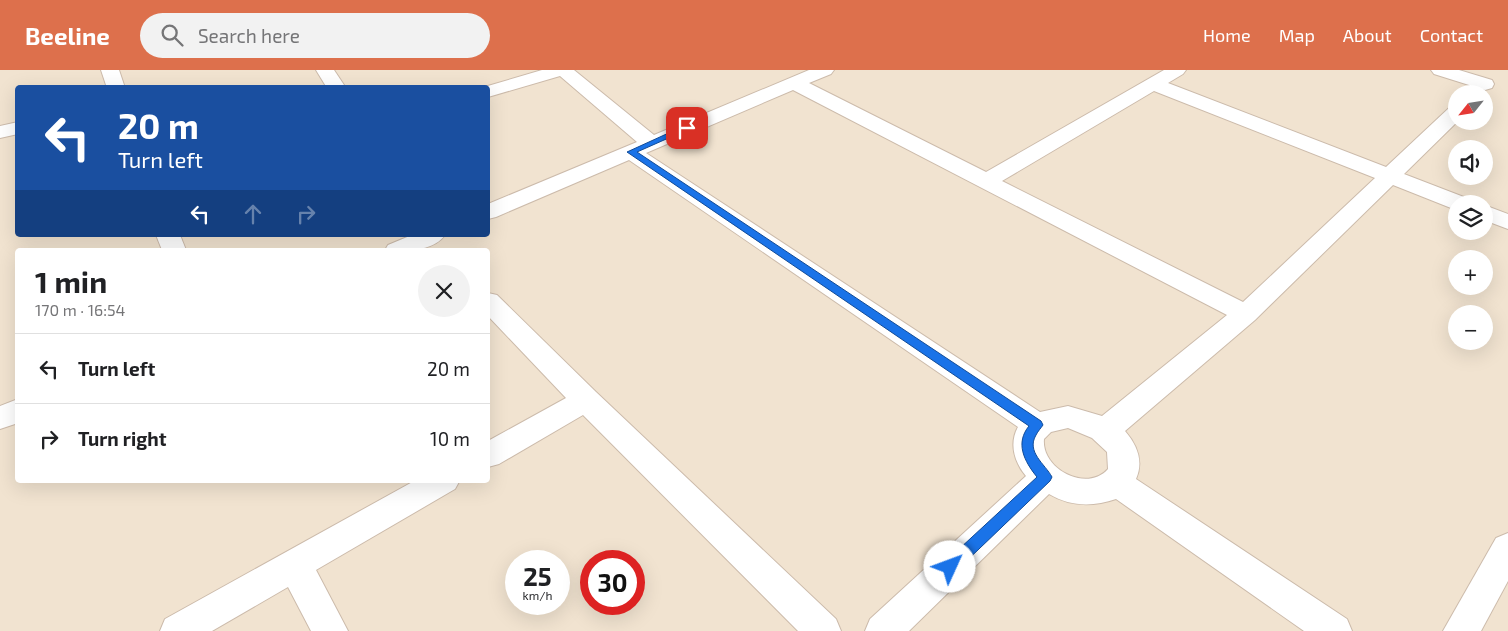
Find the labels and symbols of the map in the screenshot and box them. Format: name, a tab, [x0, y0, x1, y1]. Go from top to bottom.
north arrow	[1448, 85, 1492, 130]
pin	[666, 107, 708, 149]
position arrow	[923, 540, 975, 592]
speed limit sign: 30	[580, 550, 645, 615]

